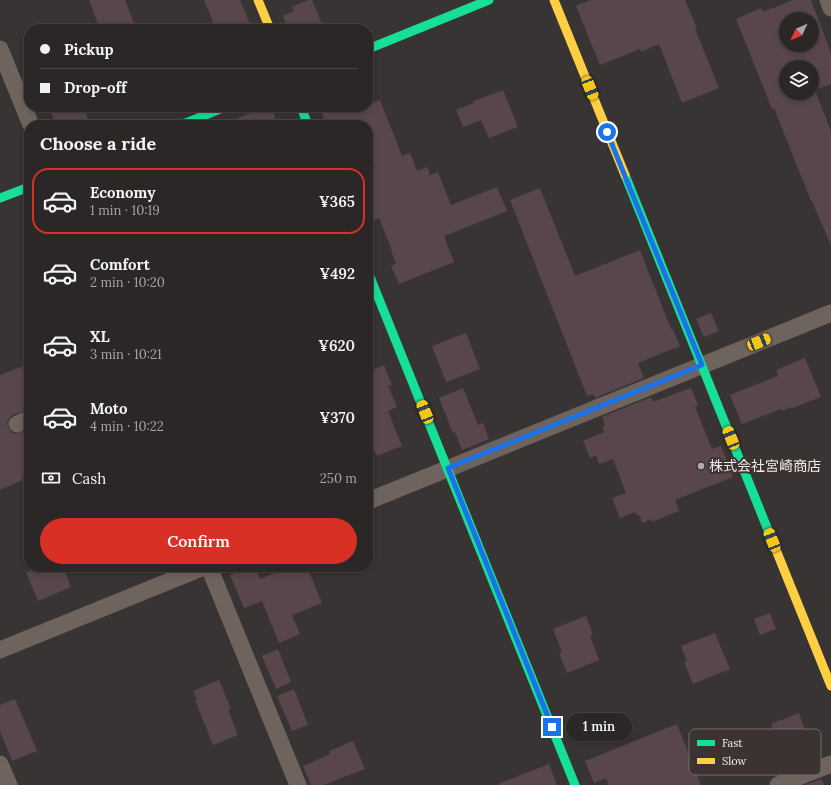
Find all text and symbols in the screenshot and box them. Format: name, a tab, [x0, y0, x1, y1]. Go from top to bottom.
north arrow	[779, 12, 819, 52]
map controls	[779, 12, 819, 100]
text: Pickup	[64, 40, 113, 59]
button: layers	[779, 60, 819, 100]
car	[580, 75, 600, 101]
text: Drop-off	[64, 78, 126, 97]
route start	[598, 123, 616, 141]
text: Choose a ride	[40, 132, 156, 155]
icon: car	[42, 183, 78, 219]
text: Economy	[90, 183, 155, 202]
text: ¥365	[319, 192, 355, 211]
text: 1 min · 10:19	[90, 202, 160, 219]
icon: car	[42, 255, 78, 291]
text: Comfort	[90, 255, 150, 274]
text: ¥492	[319, 264, 355, 283]
text: 2 min · 10:20	[90, 274, 165, 291]
icon: car	[42, 327, 78, 363]
text: XL	[90, 327, 110, 346]
car	[746, 332, 772, 352]
text: ¥620	[318, 336, 355, 355]
text: 3 min · 10:21	[90, 346, 162, 363]
icon: car	[42, 399, 78, 435]
text: Moto	[90, 399, 127, 418]
car	[415, 399, 435, 425]
text: ¥370	[320, 408, 355, 427]
text: 4 min · 10:22	[90, 418, 164, 435]
car	[721, 425, 741, 451]
place label: 株式会社宮崎商店	[709, 457, 821, 475]
marker: 株式会社宮崎商店	[696, 461, 706, 471]
icon: cash	[40, 467, 62, 489]
text: Cash	[72, 469, 106, 488]
text: 250 m	[320, 470, 357, 487]
button: Confirm	[40, 518, 357, 564]
car	[762, 527, 782, 553]
callout: 1 min	[566, 713, 632, 741]
route end	[543, 718, 561, 736]
text: 1 min	[583, 718, 615, 735]
legend	[689, 729, 821, 775]
text: Fast	[722, 736, 743, 750]
text: Slow	[722, 754, 747, 768]

